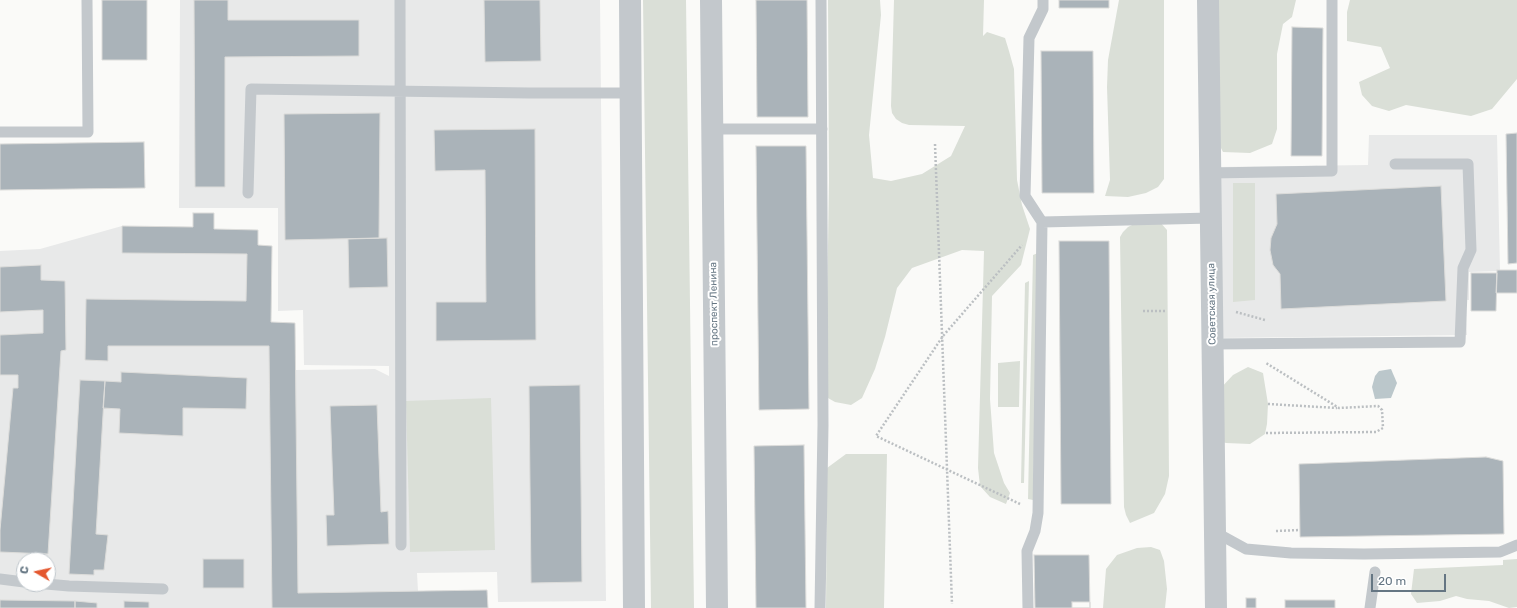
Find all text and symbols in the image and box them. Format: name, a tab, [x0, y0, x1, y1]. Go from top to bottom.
street label: проспект Ленина	[707, 262, 721, 346]
street label: Советская улица	[1205, 263, 1219, 345]
north arrow	[16, 552, 56, 592]
text: С	[18, 565, 32, 575]
scale bar	[1373, 566, 1448, 592]
text: 20 m	[1378, 574, 1406, 588]

